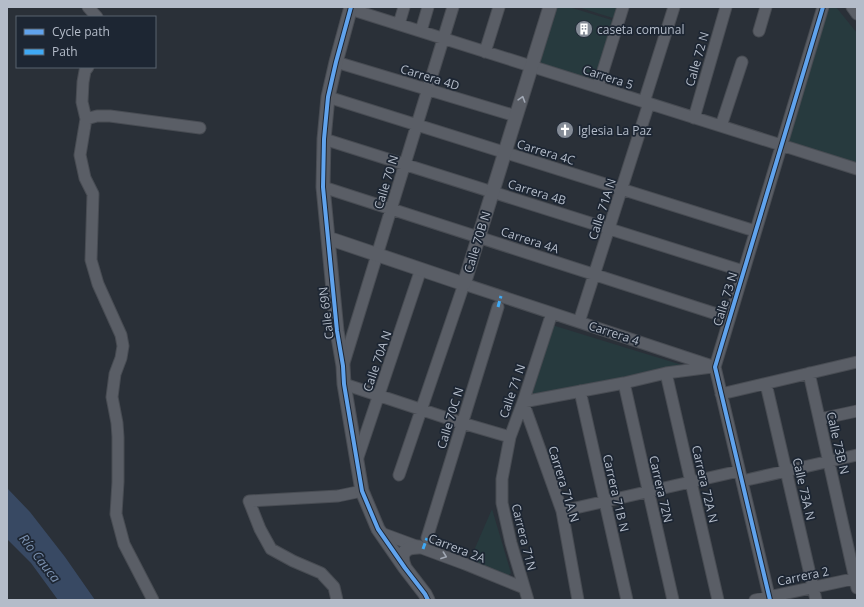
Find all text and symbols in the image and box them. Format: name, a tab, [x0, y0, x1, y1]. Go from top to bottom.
legend	[16, 16, 156, 68]
building icon: caseta comunal	[574, 19, 594, 39]
place label: caseta comunal	[597, 21, 684, 38]
text: Cycle path	[52, 23, 110, 40]
street label: Calle 72 N	[681, 30, 713, 88]
text: Path	[52, 43, 78, 60]
street label: Carrera 4D	[398, 60, 462, 94]
street label: Carrera 5	[580, 61, 636, 93]
one-way arrow	[517, 96, 525, 103]
church icon: Iglesia La Paz	[555, 120, 575, 140]
place label: Iglesia La Paz	[578, 122, 652, 139]
street label: Carrera 4C	[515, 135, 578, 169]
street label: Calle 70 N	[370, 153, 402, 211]
street label: Carrera 4B	[506, 175, 568, 209]
street label: Calle 71A N	[584, 176, 620, 242]
street label: Calle 70B N	[460, 209, 494, 275]
street label: Carrera 4A	[499, 223, 562, 257]
street label: Calle 73 N	[709, 270, 741, 328]
street label: Calle 69N	[314, 286, 338, 340]
street label: Carrera 4	[586, 317, 642, 349]
street label: Calle 70A N	[359, 328, 395, 394]
street label: Calle 71 N	[495, 362, 529, 420]
street label: Calle 70C N	[433, 385, 467, 451]
street label: Calle 73B N	[823, 410, 853, 476]
street label: Carrera 71A N	[544, 444, 584, 524]
street label: Carrera 72A N	[688, 444, 722, 524]
street label: Carrera 71B N	[599, 453, 633, 533]
street label: Carrera 72N	[645, 454, 677, 524]
street label: Calle 73A N	[789, 456, 819, 522]
street label: Carrera 71N	[507, 502, 541, 572]
street label: Carrera 2A	[426, 529, 488, 567]
water label: Río Cauca	[15, 530, 65, 587]
one-way arrow	[440, 552, 447, 560]
street label: Carrera 2	[776, 562, 830, 590]

